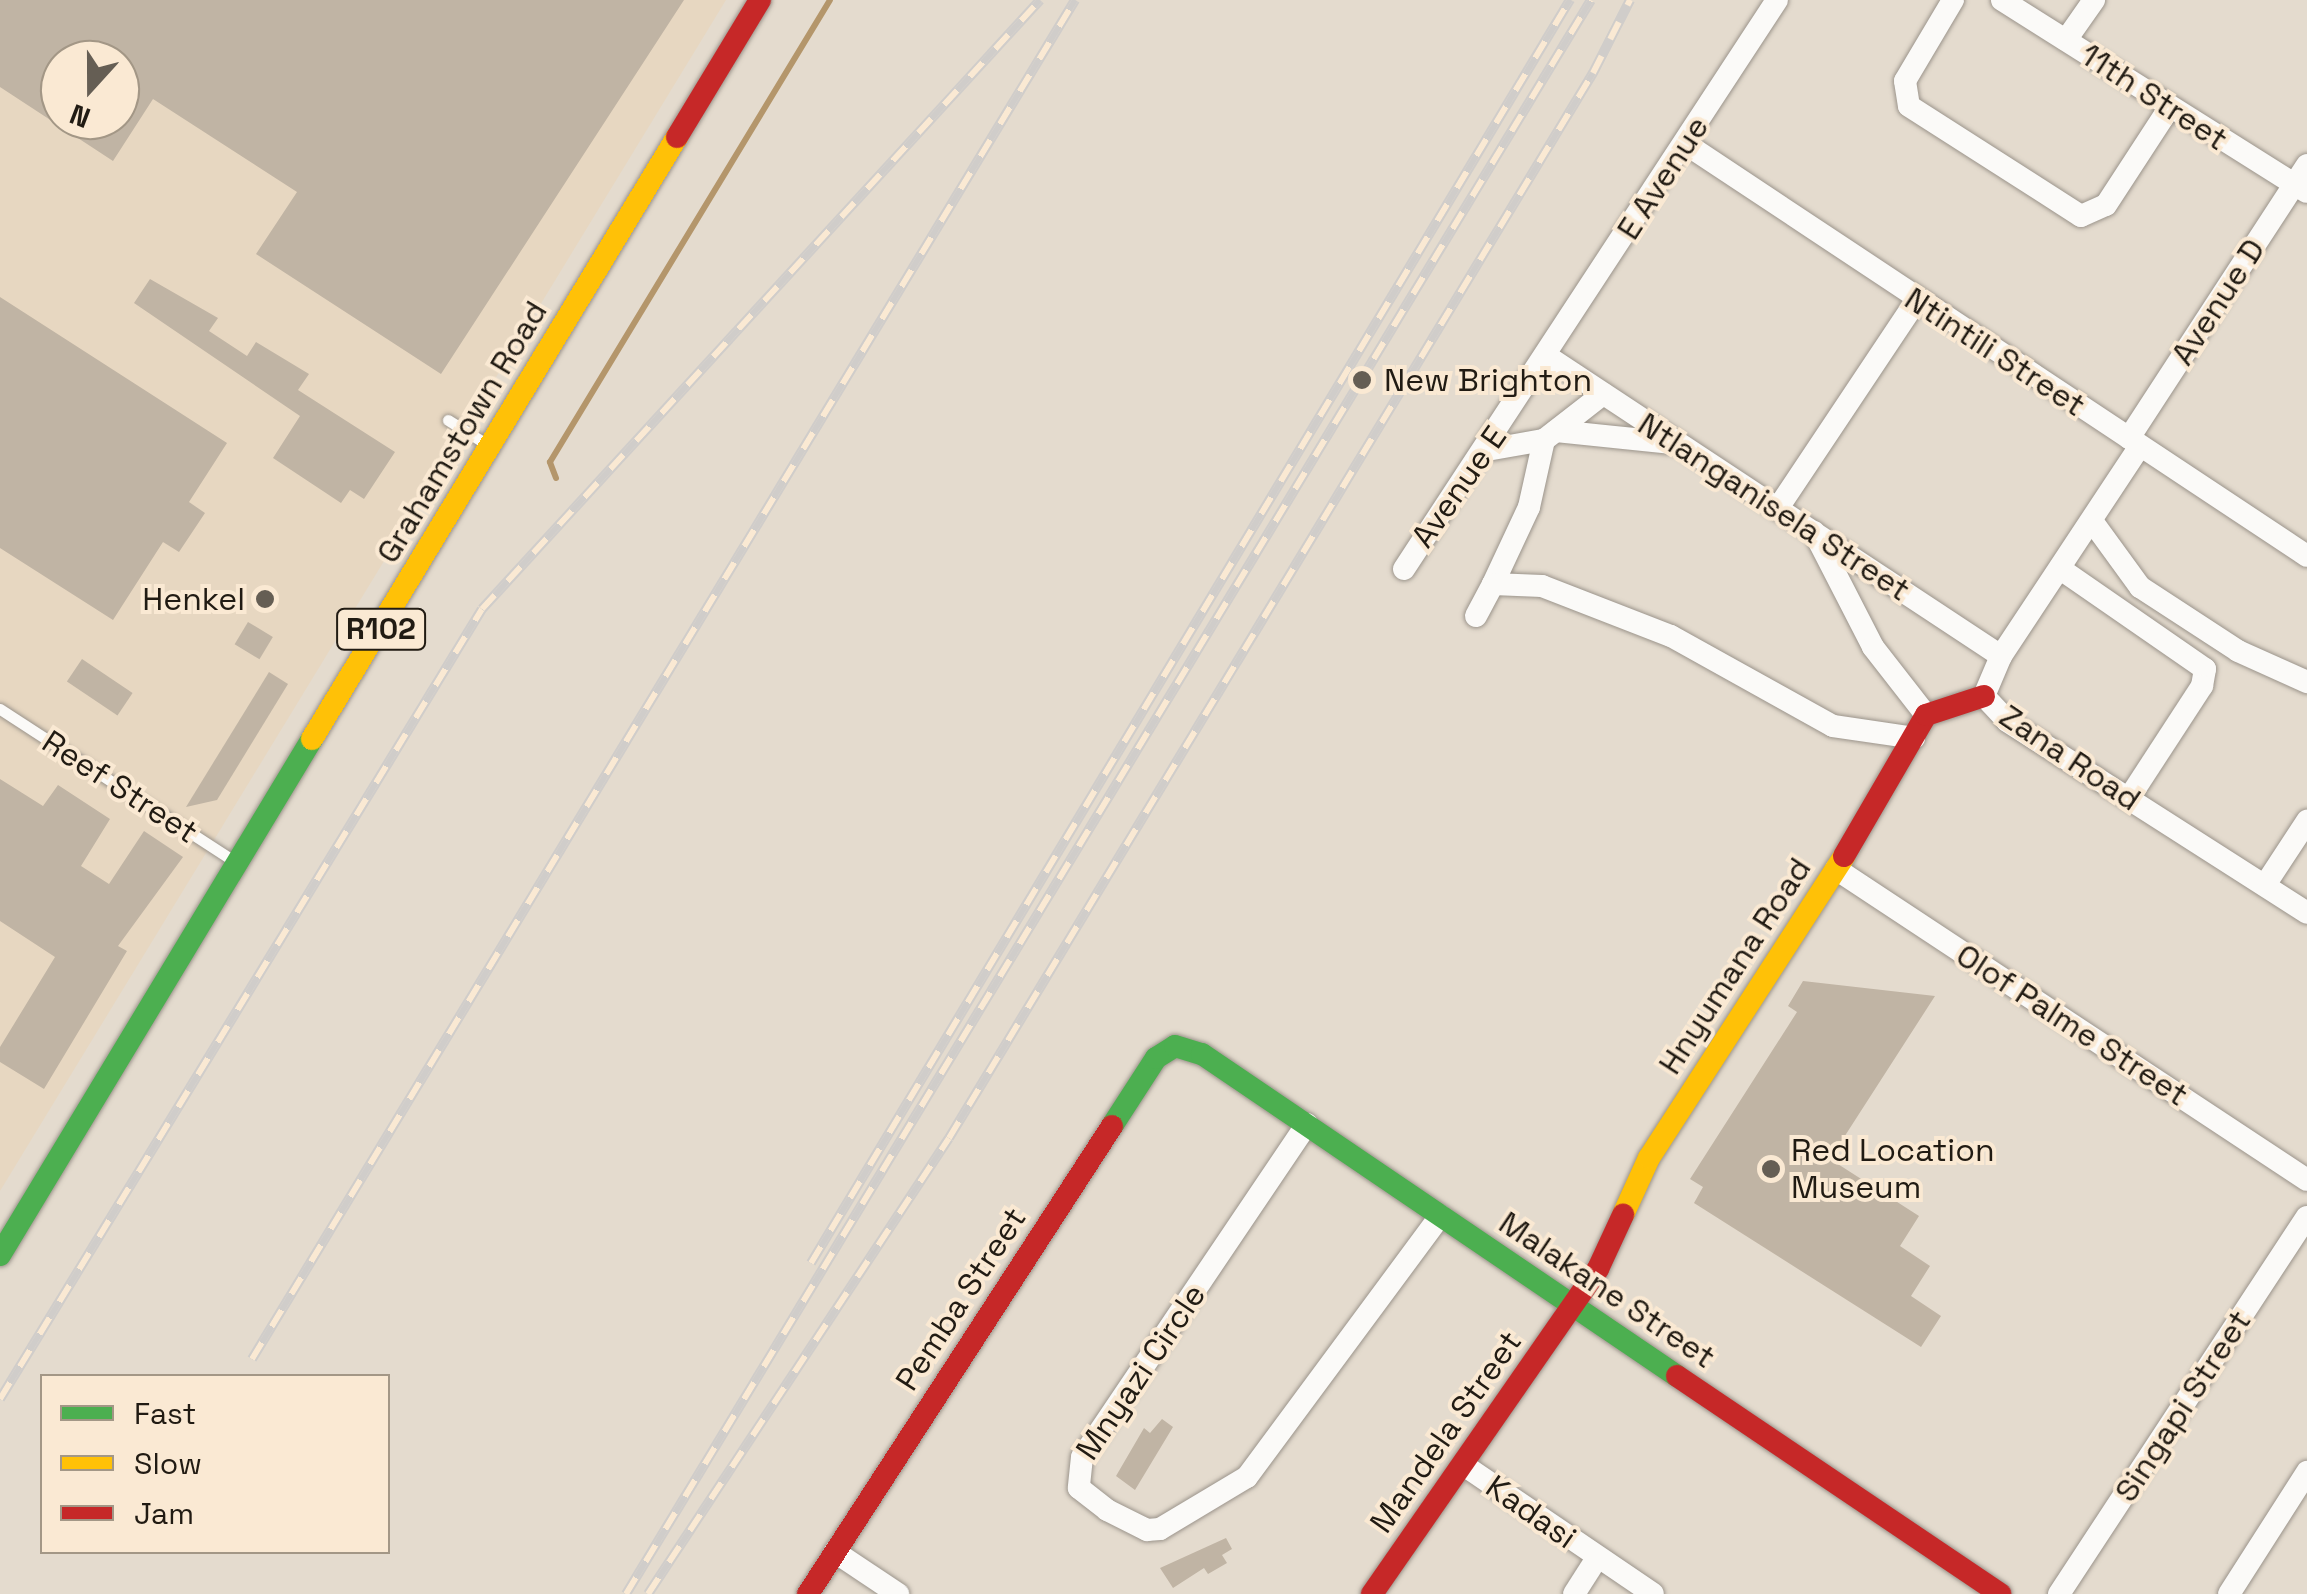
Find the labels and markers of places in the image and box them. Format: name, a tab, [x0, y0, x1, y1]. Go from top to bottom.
place label: New Brighton	[1384, 361, 1592, 399]
marker: New Brighton	[1349, 367, 1375, 393]
place label: Henkel	[142, 580, 245, 618]
marker: Henkel	[254, 588, 276, 610]
place label: Red Location Museum	[1791, 1132, 1995, 1207]
marker: Red Location Museum	[1760, 1158, 1782, 1180]

